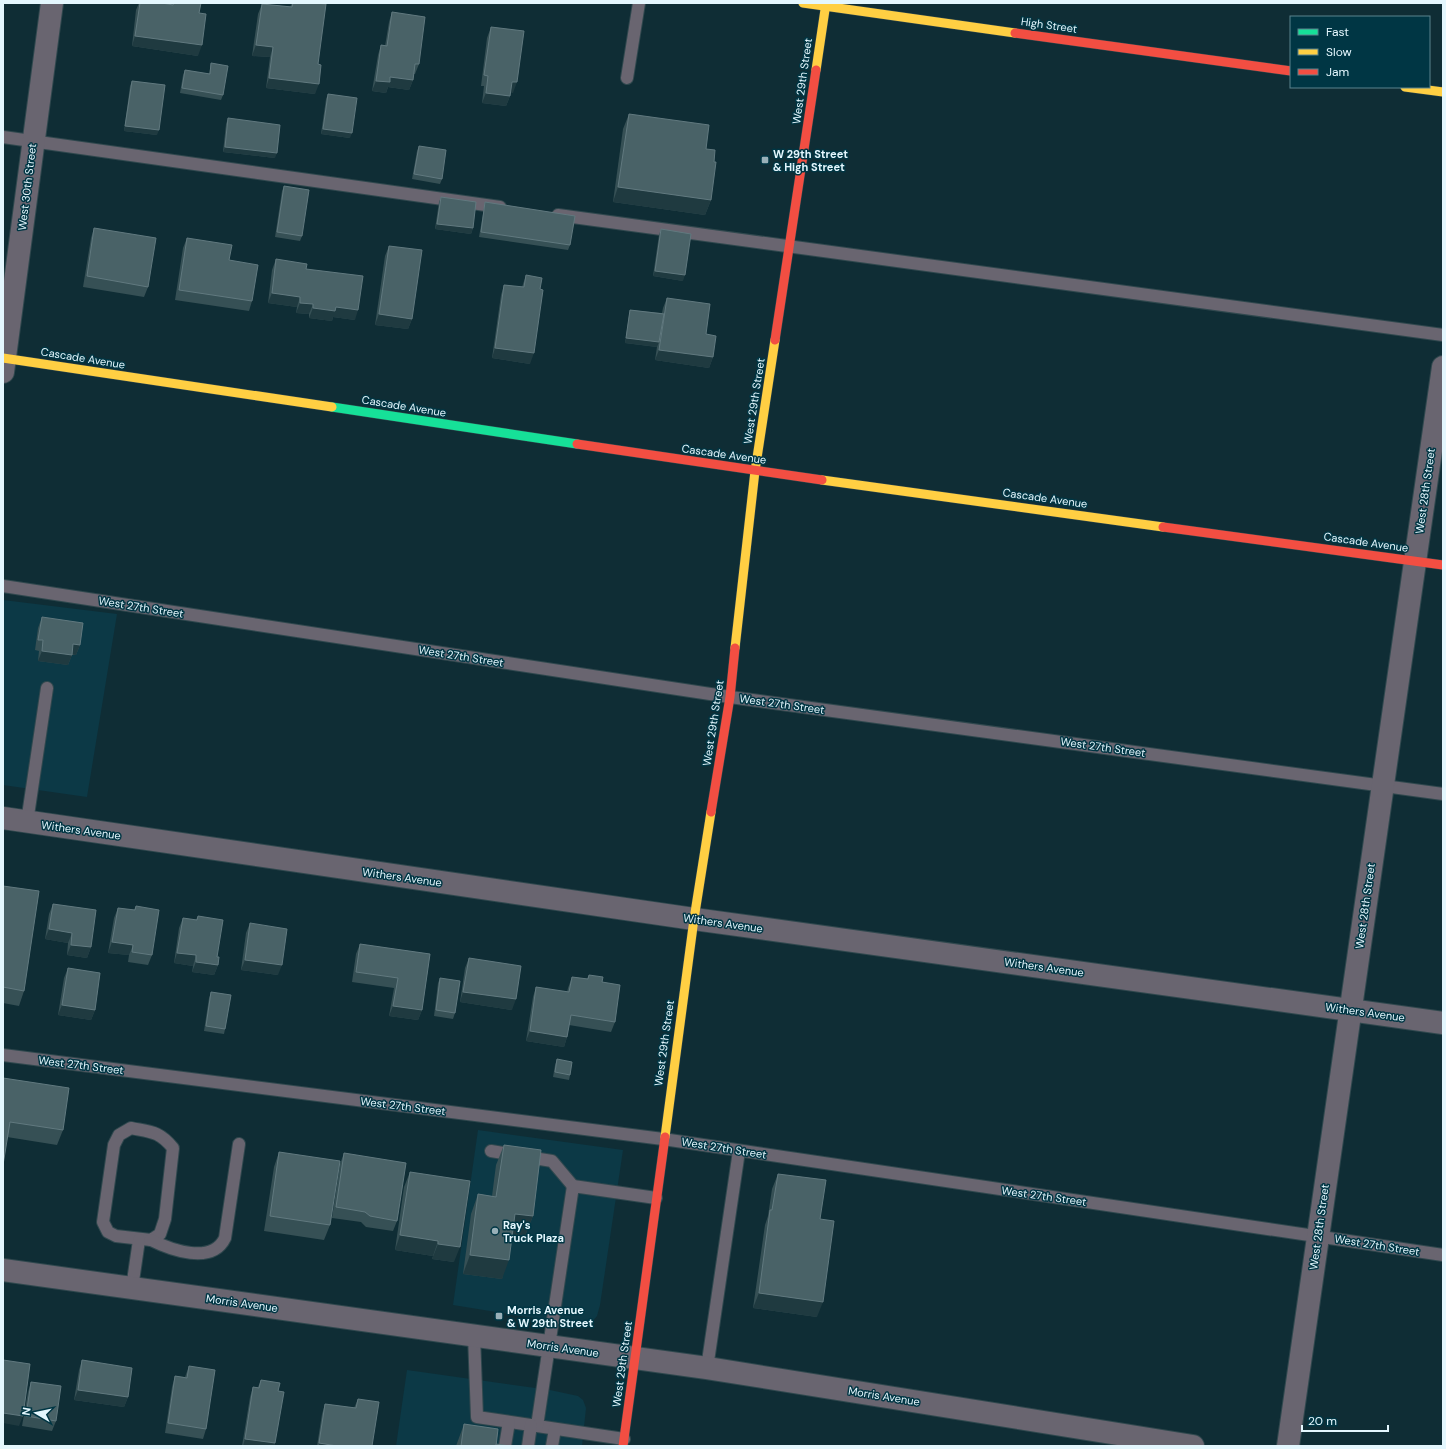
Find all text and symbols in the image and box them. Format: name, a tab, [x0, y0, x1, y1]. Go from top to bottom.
street label: High Street	[1020, 14, 1078, 36]
legend	[1290, 16, 1430, 88]
text: Fast	[1326, 24, 1349, 40]
street label: West 29th Street	[789, 37, 815, 125]
text: Slow	[1326, 44, 1352, 60]
text: Jam	[1326, 64, 1349, 80]
street label: West 30th Street	[15, 143, 39, 231]
place label: W 29th Street & High Street	[773, 147, 848, 174]
marker: W 29th Street & High Street	[760, 155, 770, 165]
street label: Cascade Avenue	[40, 344, 126, 372]
street label: West 29th Street	[740, 357, 768, 445]
street label: Cascade Avenue	[361, 392, 447, 420]
street label: Cascade Avenue	[681, 441, 767, 467]
street label: West 28th Street	[1412, 447, 1438, 535]
street label: Cascade Avenue	[1002, 485, 1088, 511]
street label: Cascade Avenue	[1323, 529, 1409, 555]
street label: West 27th Street	[98, 593, 184, 621]
street label: West 27th Street	[418, 642, 504, 670]
street label: West 29th Street	[699, 679, 727, 767]
street label: West 27th Street	[739, 691, 825, 717]
street label: West 27th Street	[1060, 734, 1146, 760]
street label: Withers Avenue	[40, 817, 122, 843]
street label: West 28th Street	[1352, 862, 1378, 950]
street label: Withers Avenue	[361, 864, 443, 890]
street label: Withers Avenue	[682, 910, 764, 936]
street label: Withers Avenue	[1003, 954, 1085, 980]
street label: West 29th Street	[651, 999, 677, 1087]
street label: Withers Avenue	[1324, 999, 1406, 1025]
street label: West 27th Street	[38, 1053, 124, 1077]
street label: West 27th Street	[360, 1094, 446, 1118]
street label: West 27th Street	[681, 1134, 767, 1162]
street label: West 27th Street	[1001, 1183, 1087, 1209]
street label: West 28th Street	[1306, 1183, 1332, 1271]
place label: Ray's Truck Plaza	[503, 1218, 564, 1245]
marker: Ray's Truck Plaza	[490, 1226, 500, 1236]
street label: West 27th Street	[1334, 1231, 1420, 1259]
street label: Morris Avenue	[205, 1291, 279, 1315]
place label: Morris Avenue & W 29th Street	[507, 1303, 593, 1330]
marker: Morris Avenue & W 29th Street	[494, 1311, 504, 1321]
street label: West 29th Street	[609, 1320, 635, 1408]
street label: Morris Avenue	[526, 1336, 600, 1360]
street label: Morris Avenue	[847, 1383, 921, 1409]
north arrow	[16, 1393, 56, 1433]
text: N	[19, 1406, 34, 1416]
scale bar	[1302, 1407, 1388, 1433]
text: 20 m	[1308, 1413, 1337, 1429]

